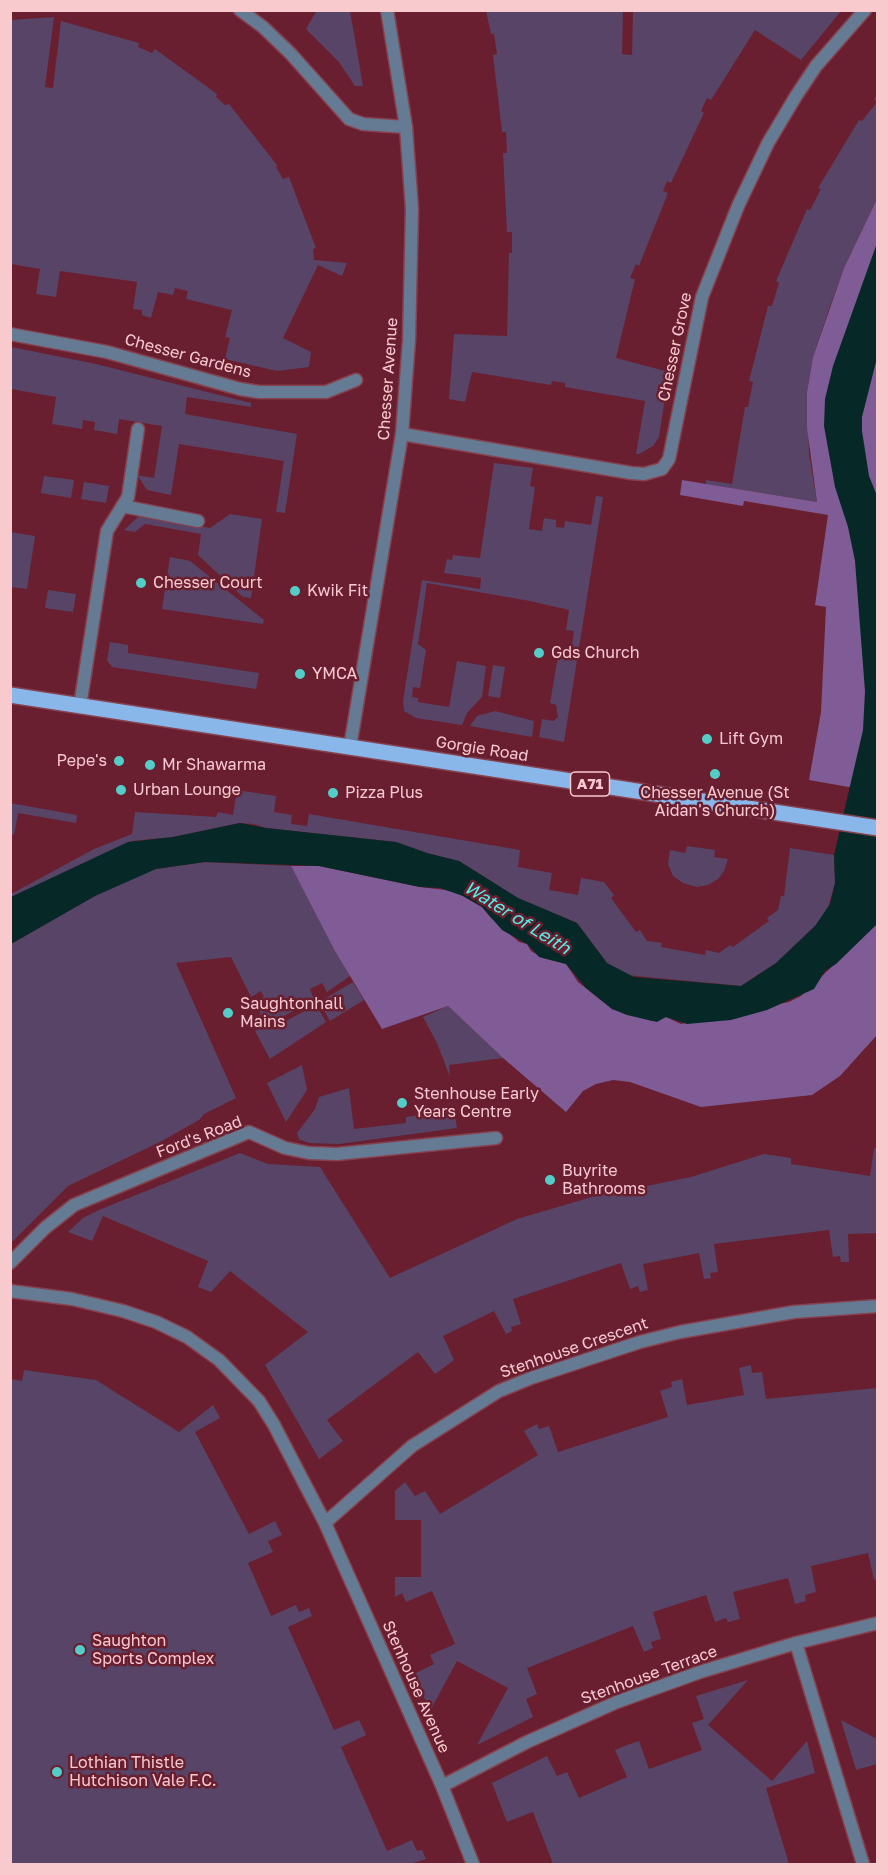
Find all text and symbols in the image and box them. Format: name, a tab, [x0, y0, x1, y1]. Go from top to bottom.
street label: Chesser Grove	[654, 291, 696, 403]
street label: Chesser Avenue	[374, 317, 402, 441]
street label: Chesser Gardens	[123, 330, 253, 382]
place label: Chesser Court	[153, 573, 263, 593]
marker: Chesser Court	[134, 576, 148, 590]
place label: Kwik Fit	[307, 581, 368, 601]
marker: Kwik Fit	[288, 584, 302, 598]
place label: Gds Church	[551, 643, 640, 663]
marker: Gds Church	[532, 646, 546, 660]
place label: YMCA	[312, 664, 357, 684]
marker: YMCA	[293, 667, 307, 681]
place label: Lift Gym	[719, 729, 783, 749]
street label: Gorgie Road	[434, 732, 530, 766]
marker: Lift Gym	[700, 732, 714, 746]
place label: Pepe's	[56, 751, 107, 771]
marker: Pepe's	[112, 754, 126, 768]
place label: Mr Shawarma	[162, 755, 266, 775]
marker: Mr Shawarma	[143, 758, 157, 772]
marker: Chesser Avenue (St Aidan's Church)	[708, 767, 722, 781]
road number: A71	[570, 772, 610, 796]
place label: Urban Lounge	[133, 780, 241, 800]
marker: Urban Lounge	[114, 783, 128, 797]
place label: Pizza Plus	[345, 783, 423, 803]
place label: Chesser Avenue (St Aidan's Church)	[640, 783, 790, 821]
marker: Pizza Plus	[326, 786, 340, 800]
water label: Water of Leith	[460, 877, 574, 959]
place label: Saughtonhall Mains	[240, 994, 343, 1032]
marker: Saughtonhall Mains	[221, 1006, 235, 1020]
place label: Stenhouse Early Years Centre	[414, 1084, 539, 1122]
marker: Stenhouse Early Years Centre	[395, 1096, 409, 1110]
street label: Ford's Road	[154, 1112, 244, 1162]
place label: Buyrite Bathrooms	[562, 1161, 646, 1199]
marker: Buyrite Bathrooms	[543, 1173, 557, 1187]
street label: Stenhouse Crescent	[498, 1314, 650, 1382]
street label: Stenhouse Avenue	[378, 1618, 454, 1756]
place label: Saughton Sports Complex	[92, 1631, 214, 1669]
street label: Stenhouse Terrace	[578, 1641, 720, 1709]
marker: Saughton Sports Complex	[73, 1643, 87, 1657]
place label: Lothian Thistle Hutchison Vale F.C.	[69, 1753, 216, 1791]
marker: Lothian Thistle Hutchison Vale F.C.	[50, 1765, 64, 1779]

